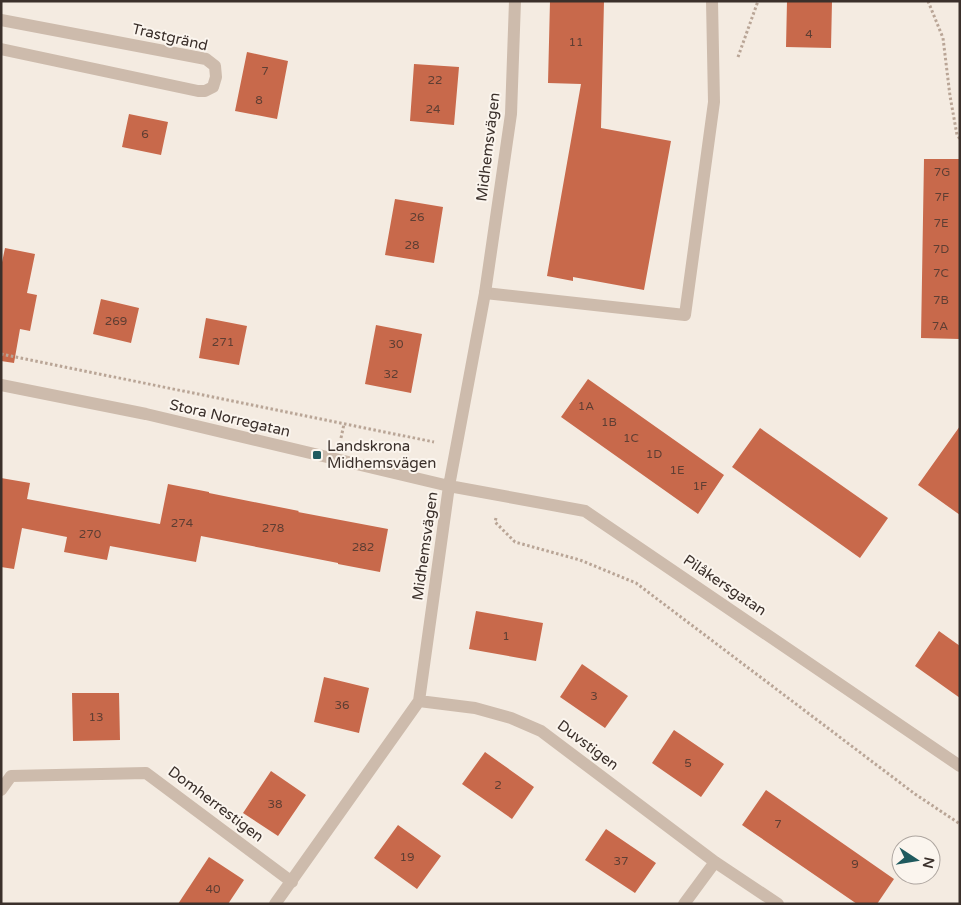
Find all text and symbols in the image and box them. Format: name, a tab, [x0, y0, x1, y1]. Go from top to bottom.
street label: Trastgränd	[130, 20, 210, 54]
house number: 4	[805, 27, 813, 41]
house number: 11	[568, 35, 584, 49]
house number: 7	[261, 64, 269, 78]
house number: 22	[427, 73, 443, 87]
street label: Midhemsvägen	[472, 92, 504, 202]
house number: 8	[255, 93, 263, 107]
house number: 24	[425, 102, 441, 116]
house number: 6	[141, 127, 149, 141]
house number: 7G	[934, 165, 950, 179]
house number: 7F	[935, 190, 949, 204]
house number: 26	[409, 210, 425, 224]
house number: 7E	[933, 216, 949, 230]
house number: 28	[404, 238, 420, 252]
house number: 7D	[933, 242, 949, 256]
house number: 7C	[933, 266, 949, 280]
house number: 7B	[933, 293, 949, 307]
house number: 269	[105, 314, 127, 328]
house number: 7A	[932, 319, 948, 333]
house number: 271	[212, 335, 234, 349]
house number: 30	[388, 337, 404, 351]
house number: 32	[383, 367, 399, 381]
street label: Stora Norregatan	[168, 395, 292, 441]
house number: 1A	[578, 399, 594, 413]
house number: 1B	[601, 415, 617, 429]
house number: 1C	[623, 431, 639, 445]
place label: Landskrona Midhemsvägen	[327, 437, 436, 472]
house number: 1D	[646, 447, 662, 461]
marker: Landskrona Midhemsvägen	[311, 449, 323, 461]
house number: 1E	[669, 463, 685, 477]
house number: 1F	[693, 479, 707, 493]
street label: Midhemsvägen	[408, 491, 442, 601]
house number: 274	[171, 516, 194, 530]
house number: 278	[262, 521, 284, 535]
house number: 270	[79, 527, 102, 541]
house number: 282	[352, 540, 374, 554]
street label: Pilåkersgatan	[680, 551, 770, 619]
house number: 1	[502, 629, 510, 643]
house number: 3	[590, 689, 598, 703]
house number: 36	[334, 698, 350, 712]
house number: 13	[88, 710, 104, 724]
street label: Duvstigen	[554, 716, 622, 774]
house number: 5	[684, 756, 692, 770]
street label: Domherrestigen	[165, 762, 267, 846]
house number: 2	[494, 778, 502, 792]
house number: 38	[267, 797, 283, 811]
house number: 7	[774, 817, 782, 831]
north arrow	[891, 835, 941, 885]
house number: 19	[399, 850, 415, 864]
house number: 37	[613, 854, 629, 868]
text: N	[919, 855, 938, 870]
house number: 9	[851, 857, 859, 871]
house number: 40	[205, 882, 221, 896]

